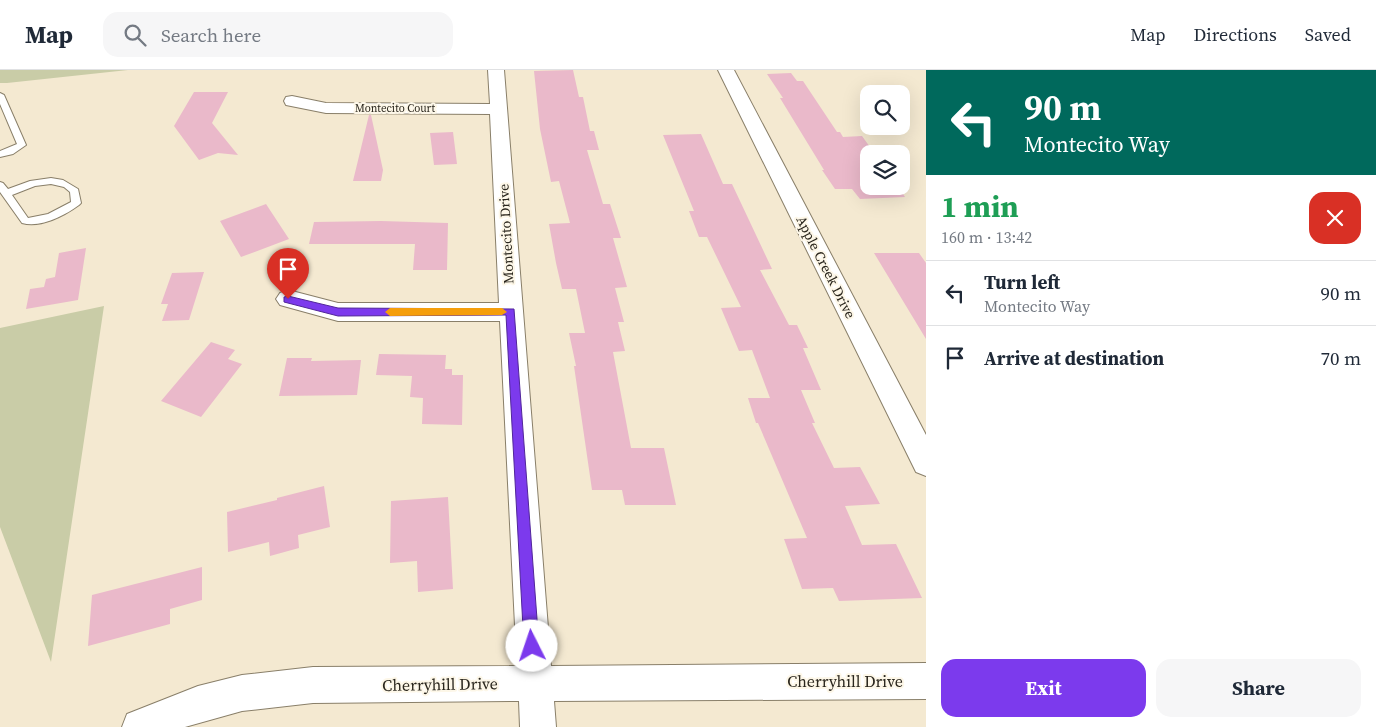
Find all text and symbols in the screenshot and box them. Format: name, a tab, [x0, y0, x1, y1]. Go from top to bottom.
search box	[103, 12, 453, 57]
text: Map	[25, 18, 73, 51]
icon: search	[121, 21, 149, 49]
text: Search here	[161, 22, 261, 48]
text: Map	[1130, 22, 1166, 47]
text: Directions	[1194, 22, 1277, 47]
text: Saved	[1305, 22, 1351, 47]
text: 90 m	[1024, 84, 1101, 132]
map controls	[860, 85, 910, 195]
button: search	[860, 85, 910, 135]
icon: left	[941, 90, 1006, 155]
street label: Montecito Court	[355, 101, 435, 116]
text: Montecito Way	[1024, 129, 1170, 159]
button: layers	[860, 145, 910, 195]
street label: Montecito Drive	[493, 183, 519, 285]
text: 1 min	[941, 186, 1019, 227]
button: close	[1309, 192, 1361, 244]
street label: Apple Creek Drive	[791, 212, 861, 322]
text: 160 m · 13:42	[941, 226, 1032, 248]
pin	[267, 248, 309, 299]
icon: arrive	[274, 255, 302, 283]
text: Turn left	[984, 269, 1060, 295]
icon: left	[941, 279, 969, 307]
text: 90 m	[1320, 280, 1361, 306]
text: Montecito Way	[984, 295, 1090, 317]
icon: arrive	[941, 344, 969, 372]
text: Arrive at destination	[984, 345, 1164, 371]
text: 70 m	[1320, 345, 1361, 371]
position arrow	[505, 619, 557, 671]
button: Exit	[941, 659, 1146, 717]
button: Share	[1156, 659, 1361, 717]
street label: Cherryhill Drive	[787, 670, 903, 692]
street label: Cherryhill Drive	[382, 672, 498, 696]

